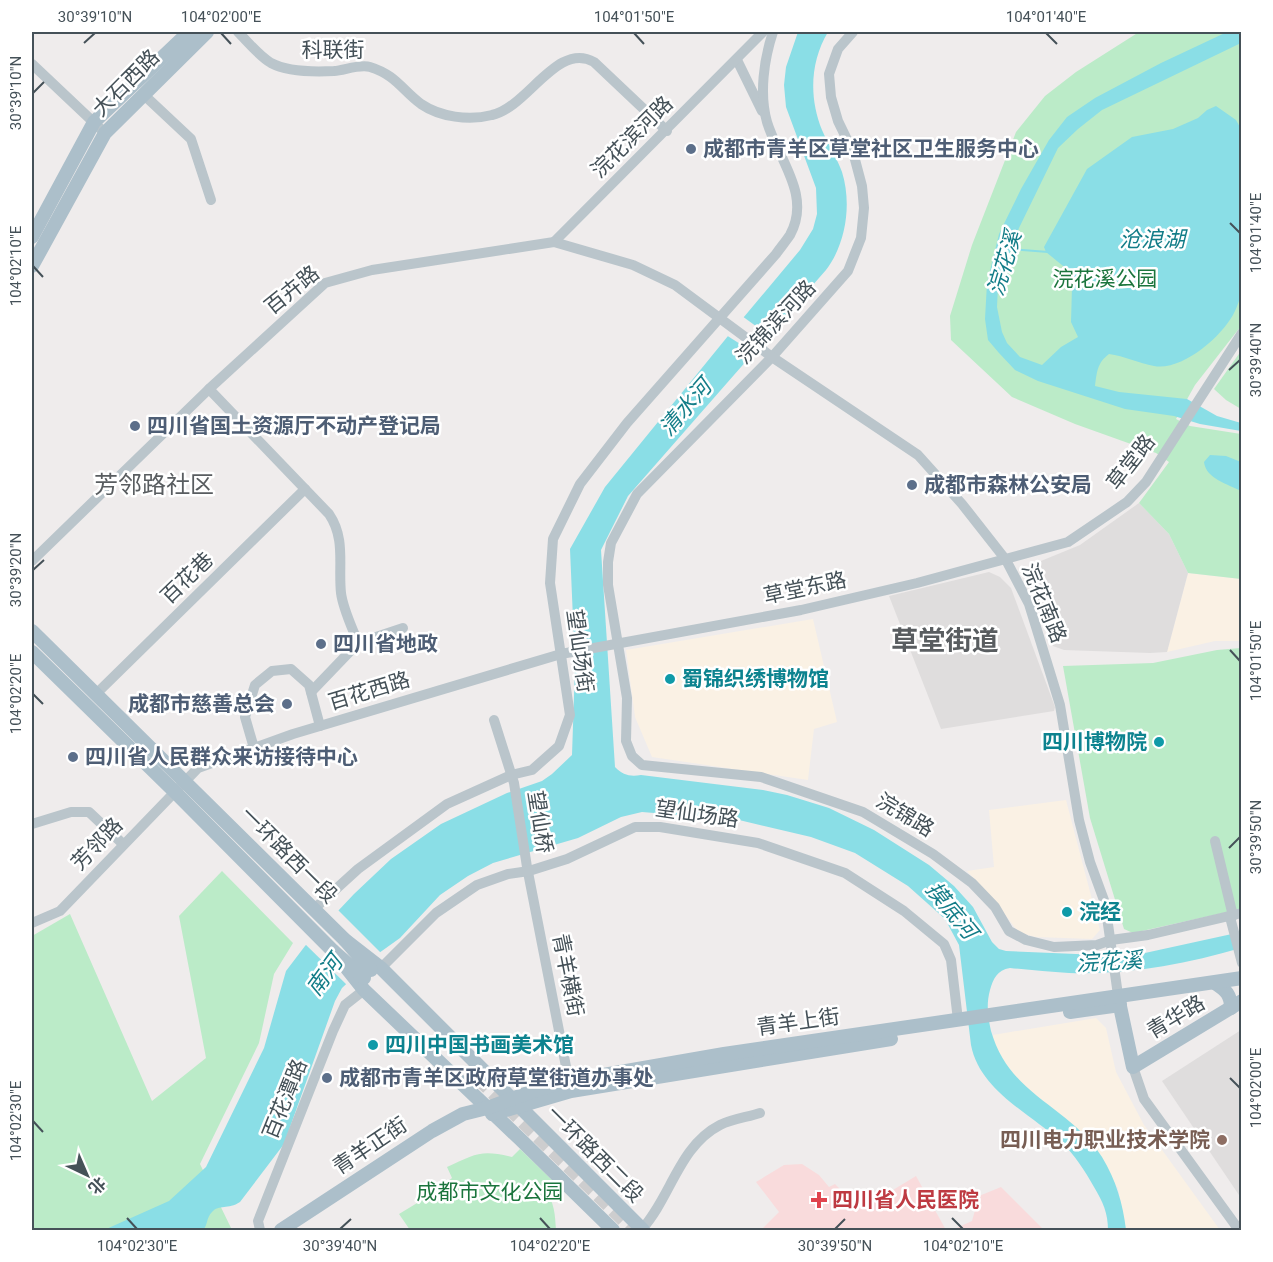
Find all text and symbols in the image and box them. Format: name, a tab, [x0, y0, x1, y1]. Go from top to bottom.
text: 30°39'10"N	[58, 8, 132, 26]
text: 104°02'00"E	[181, 8, 262, 26]
text: 104°01'50"E	[594, 8, 675, 26]
text: 104°01'40"E	[1006, 8, 1087, 26]
street label: 科联街	[302, 38, 365, 62]
street label: 大石西路	[88, 45, 164, 121]
text: 30°39'10"N	[7, 56, 25, 130]
street label: 浣花滨河路	[586, 91, 678, 183]
place label: 成都市青羊区草堂社区卫生服务中心	[703, 137, 1039, 161]
marker: 成都市青羊区草堂社区卫生服务中心	[684, 142, 698, 156]
text: 104°01'40"E	[1247, 192, 1265, 273]
text: 104°02'10"E	[7, 225, 25, 306]
water label: 浣花溪	[983, 226, 1027, 298]
water label: 沧浪湖	[1119, 227, 1188, 252]
street label: 百卉路	[260, 261, 324, 319]
park label: 浣花溪公园	[1053, 267, 1158, 291]
street label: 浣锦滨河路	[731, 275, 821, 369]
text: 30°39'40"N	[1247, 323, 1265, 397]
water label: 清水河	[654, 371, 719, 440]
place label: 四川省国土资源厅不动产登记局	[147, 414, 441, 438]
marker: 四川省国土资源厅不动产登记局	[128, 419, 142, 433]
street label: 草堂路	[1102, 430, 1160, 494]
district label: 芳邻路社区	[94, 471, 214, 499]
place label: 成都市森林公安局	[924, 473, 1092, 497]
marker: 成都市森林公安局	[905, 478, 919, 492]
text: 30°39'20"N	[7, 533, 25, 607]
street label: 百花巷	[156, 547, 218, 609]
street label: 浣花南路	[1017, 560, 1071, 646]
street label: 草堂东路	[761, 568, 849, 608]
street label: 望仙场街	[562, 608, 598, 694]
text: 104°01'50"E	[1247, 620, 1265, 701]
district label: 草堂街道	[891, 625, 999, 657]
place label: 四川省地政	[333, 632, 438, 656]
marker: 四川省地政	[314, 637, 328, 651]
text: 104°02'20"E	[7, 653, 25, 734]
street label: 百花西路	[325, 667, 413, 715]
place label: 蜀锦织绣博物馆	[682, 667, 829, 691]
marker: 蜀锦织绣博物馆	[663, 672, 677, 686]
place label: 成都市慈善总会	[128, 692, 275, 716]
marker: 成都市慈善总会	[280, 697, 294, 711]
place label: 四川博物院	[1042, 730, 1147, 754]
marker: 四川博物院	[1152, 735, 1166, 749]
place label: 四川省人民群众来访接待中心	[85, 745, 358, 769]
marker: 四川省人民群众来访接待中心	[66, 750, 80, 764]
street label: 浣锦路	[872, 788, 938, 842]
street label: 望仙桥	[523, 789, 557, 855]
street label: 望仙场路	[654, 796, 740, 832]
text: 30°39'50"N	[1247, 800, 1265, 874]
street label: 一环路西一段	[236, 802, 342, 908]
street label: 芳邻路	[66, 813, 128, 875]
water label: 摸底河	[921, 877, 985, 947]
place label: 浣经	[1079, 900, 1121, 924]
marker: 浣经	[1060, 905, 1074, 919]
street label: 青羊横街	[548, 931, 588, 1019]
water label: 南河	[301, 947, 350, 1000]
water label: 浣花溪	[1075, 947, 1145, 976]
street label: 青华路	[1143, 990, 1209, 1044]
street label: 青羊上街	[755, 1004, 841, 1040]
place label: 四川中国书画美术馆	[385, 1033, 574, 1057]
marker: 四川中国书画美术馆	[366, 1038, 380, 1052]
text: 104°02'00"E	[1247, 1047, 1265, 1128]
street label: 百花潭路	[258, 1056, 312, 1142]
place label: 成都市青羊区政府草堂街道办事处	[339, 1066, 654, 1090]
marker: 成都市青羊区政府草堂街道办事处	[320, 1071, 334, 1085]
text: 104°02'30"E	[7, 1080, 25, 1161]
street label: 一环路西二段	[542, 1101, 648, 1207]
street label: 青羊正街	[328, 1113, 412, 1179]
place label: 四川电力职业技术学院	[1000, 1128, 1210, 1152]
marker: 四川电力职业技术学院	[1215, 1133, 1229, 1147]
north arrow	[57, 1145, 117, 1205]
text: 北	[85, 1173, 109, 1198]
park label: 成都市文化公园	[417, 1180, 564, 1204]
place label: 四川省人民医院	[832, 1188, 979, 1212]
marker: 四川省人民医院	[810, 1191, 828, 1209]
text: 104°02'30"E	[97, 1237, 178, 1255]
text: 30°39'40"N	[303, 1237, 377, 1255]
text: 104°02'20"E	[510, 1237, 591, 1255]
text: 30°39'50"N	[798, 1237, 872, 1255]
text: 104°02'10"E	[923, 1237, 1004, 1255]

